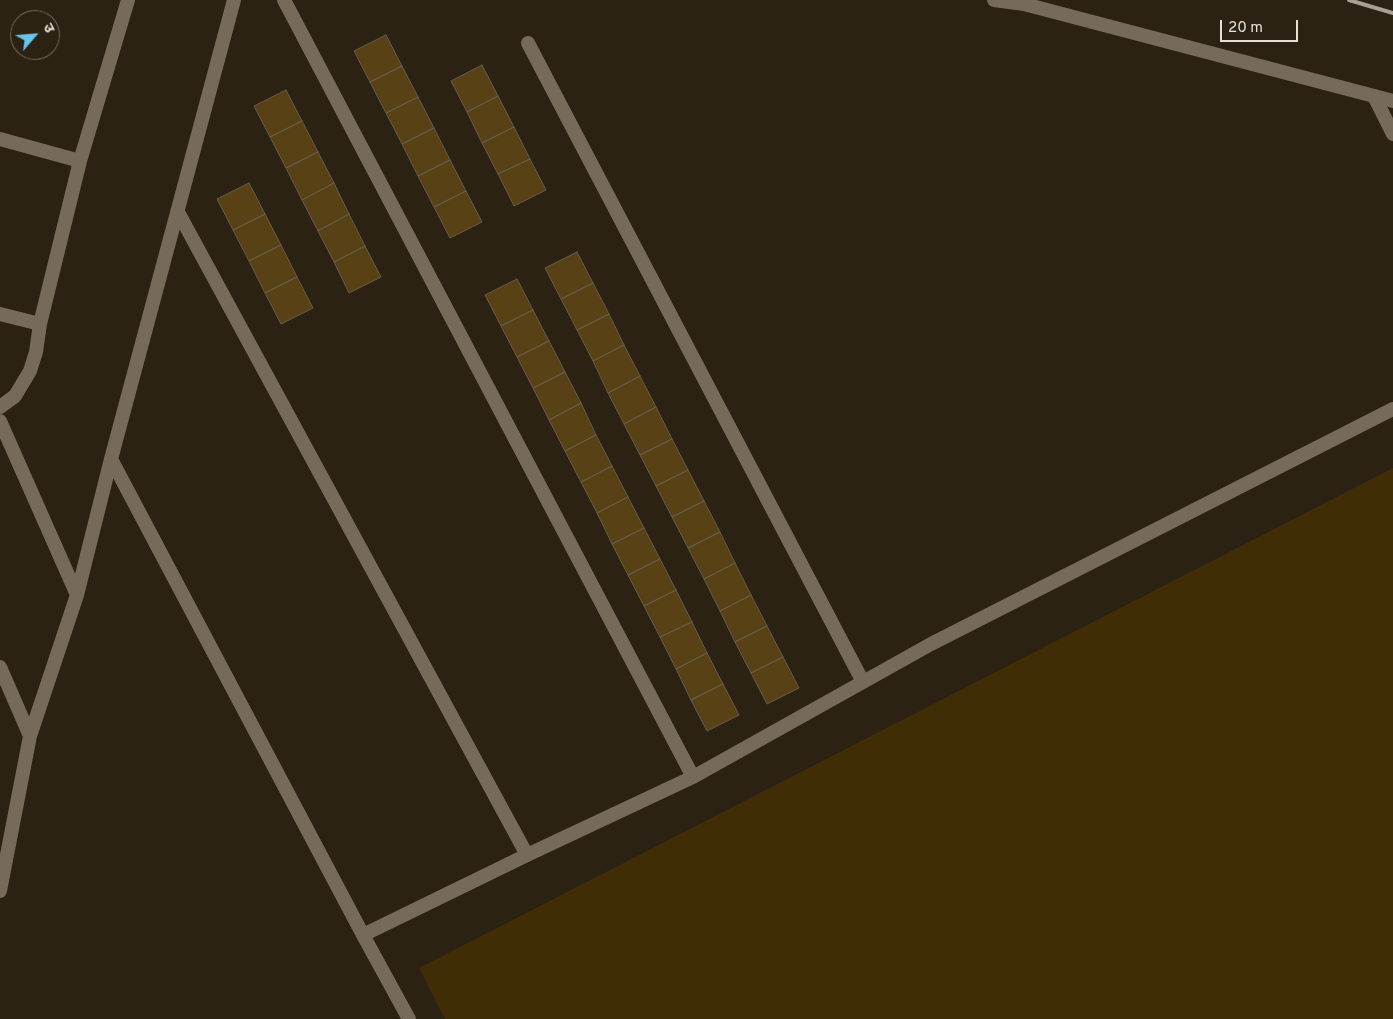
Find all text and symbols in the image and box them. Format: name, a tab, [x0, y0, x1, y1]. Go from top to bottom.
north arrow	[10, 10, 60, 60]
scale bar	[1223, 10, 1300, 42]
text: 20 m	[1228, 19, 1263, 38]
text: उ	[38, 21, 57, 36]

